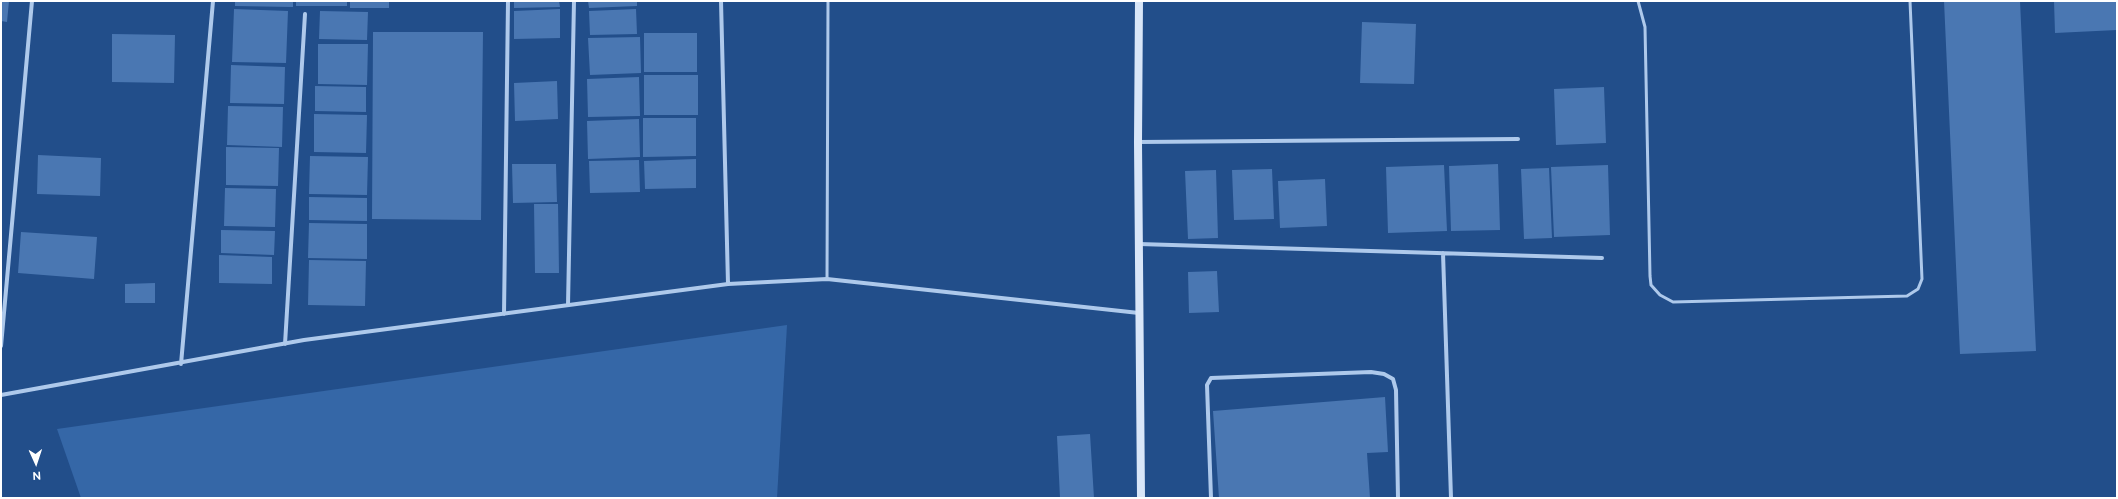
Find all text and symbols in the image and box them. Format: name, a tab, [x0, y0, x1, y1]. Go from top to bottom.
north arrow	[16, 443, 56, 483]
text: N	[32, 469, 41, 482]

